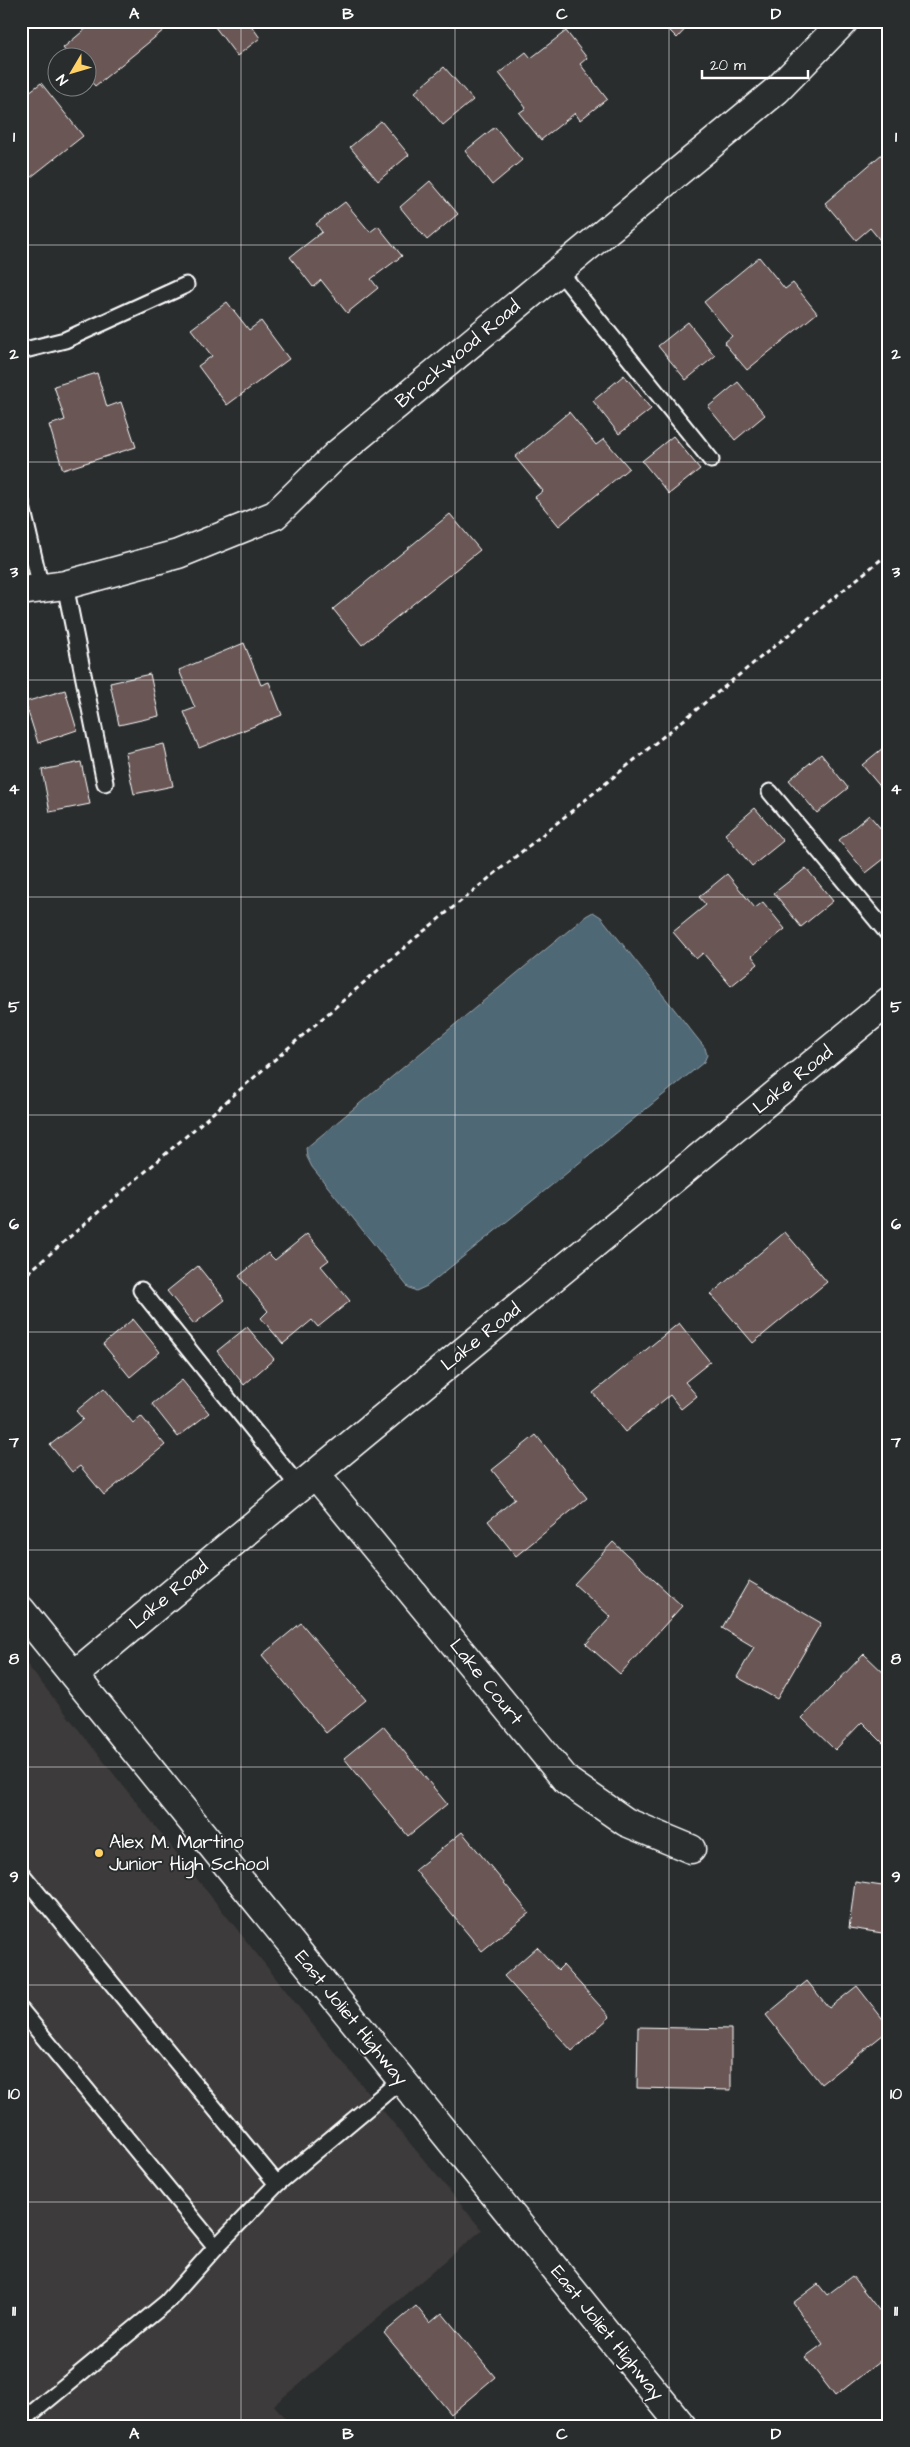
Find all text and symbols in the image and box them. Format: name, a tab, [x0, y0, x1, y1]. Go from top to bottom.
text: A	[129, 3, 140, 25]
text: B	[342, 3, 354, 25]
text: C	[556, 3, 568, 25]
text: D	[771, 3, 782, 25]
north arrow	[48, 48, 98, 98]
scale bar	[702, 48, 809, 80]
text: 20 m	[710, 55, 746, 76]
text: N	[52, 70, 73, 89]
text: 1	[13, 126, 16, 148]
text: 1	[895, 126, 898, 148]
street label: Brockwood Road	[390, 293, 527, 415]
text: 2	[8, 343, 19, 365]
text: 2	[890, 343, 901, 365]
text: 3	[9, 561, 19, 583]
text: 3	[891, 561, 901, 583]
text: 4	[9, 778, 20, 800]
text: 4	[891, 778, 902, 800]
text: 5	[8, 996, 20, 1018]
text: 5	[890, 996, 902, 1018]
street label: Lake Road	[747, 1039, 839, 1121]
text: 6	[9, 1213, 19, 1235]
text: 6	[891, 1213, 901, 1235]
street label: Lake Road	[435, 1296, 527, 1378]
text: 7	[8, 1431, 19, 1453]
text: 7	[890, 1431, 901, 1453]
street label: Lake Road	[124, 1554, 215, 1636]
street label: Lake Court	[443, 1633, 530, 1731]
text: 8	[9, 1648, 20, 1670]
text: 8	[891, 1648, 902, 1670]
place label: Alex M. Martino Junior High School	[109, 1829, 269, 1879]
marker: Alex M. Martino Junior High School	[93, 1847, 105, 1859]
text: 9	[9, 1866, 19, 1888]
text: 9	[891, 1866, 901, 1888]
street label: East Joliet Highway	[287, 1945, 414, 2092]
text: 10	[8, 2083, 20, 2105]
text: 10	[890, 2083, 902, 2105]
street label: East Joliet Highway	[543, 2260, 670, 2407]
text: 11	[12, 2300, 17, 2322]
text: 11	[894, 2300, 899, 2322]
text: A	[129, 2423, 140, 2445]
text: B	[342, 2423, 354, 2445]
text: C	[556, 2423, 568, 2445]
text: D	[771, 2423, 782, 2445]

